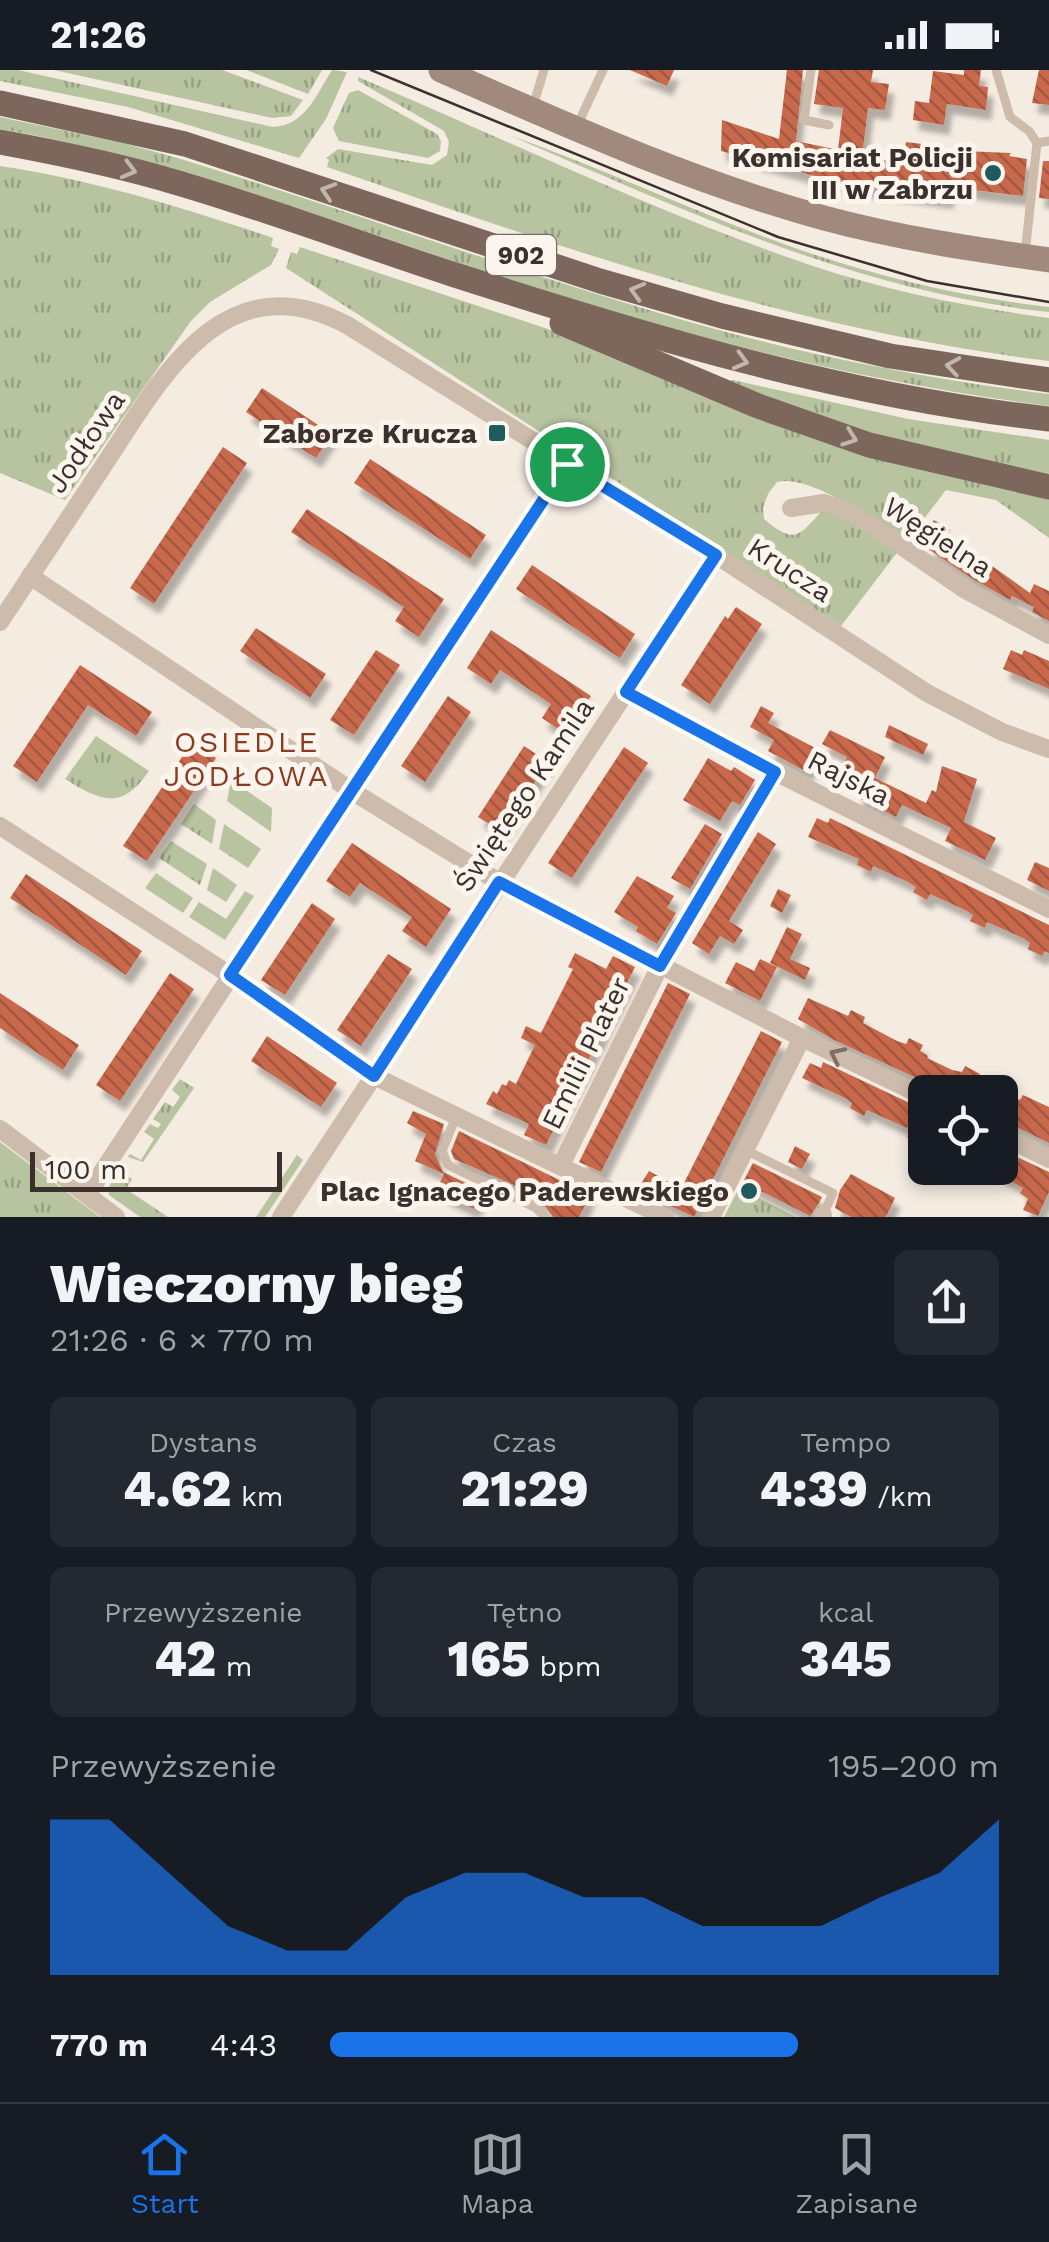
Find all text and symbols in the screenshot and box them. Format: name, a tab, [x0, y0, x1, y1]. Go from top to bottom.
text: 21:26	[50, 13, 147, 57]
place label: Komisariat Policji III w Zabrzu	[732, 141, 973, 206]
one-way arrow	[120, 158, 137, 179]
marker: Komisariat Policji III w Zabrzu	[982, 162, 1004, 184]
one-way arrow	[320, 182, 337, 202]
road number: 902	[486, 235, 556, 275]
one-way arrow	[629, 282, 646, 303]
one-way arrow	[732, 350, 749, 371]
one-way arrow	[944, 356, 961, 377]
street label: Jodłowa	[40, 385, 132, 499]
place label: Zaborze Krucza	[263, 417, 478, 450]
marker: Zaborze Krucza	[486, 422, 508, 444]
pin	[525, 422, 610, 507]
one-way arrow	[840, 426, 857, 447]
icon: arrive	[540, 437, 595, 492]
street label: Węgielna	[878, 490, 998, 584]
street label: Krucza	[742, 531, 838, 609]
street label: Świętego Kamila	[447, 692, 601, 898]
district label: OSIEDLE JODŁOWA	[164, 724, 330, 793]
street label: Rajska	[802, 743, 896, 813]
street label: Emilii Plater	[535, 971, 637, 1135]
one-way arrow	[829, 1048, 847, 1068]
map controls	[908, 1075, 1018, 1185]
button: locate	[908, 1075, 1018, 1185]
scale bar	[30, 1147, 282, 1192]
text: 100 m	[45, 1153, 127, 1186]
place label: Plac Ignacego Paderewskiego	[320, 1175, 729, 1208]
marker: Plac Ignacego Paderewskiego	[738, 1180, 760, 1202]
button: share	[894, 1250, 999, 1355]
text: Wieczorny bieg	[50, 1251, 463, 1315]
text: 21:26 · 6 × 770 m	[50, 1321, 314, 1359]
text: Dystans	[149, 1426, 257, 1459]
text: Czas	[492, 1426, 557, 1459]
text: Tempo	[800, 1426, 891, 1459]
text: 4.62	[123, 1459, 231, 1518]
text: 21:29	[460, 1459, 589, 1518]
text: 4:39	[759, 1459, 868, 1518]
text: km	[231, 1480, 284, 1513]
text: /km	[868, 1480, 932, 1513]
text: Przewyższenie	[104, 1596, 302, 1629]
text: Tętno	[487, 1596, 562, 1629]
text: kcal	[818, 1596, 874, 1629]
text: 42	[154, 1629, 216, 1688]
text: 165	[448, 1629, 530, 1688]
text: 345	[800, 1629, 892, 1688]
text: m	[216, 1650, 252, 1683]
text: bpm	[530, 1650, 601, 1683]
text: Przewyższenie	[50, 1747, 277, 1785]
text: 195–200 m	[828, 1747, 999, 1785]
text: 770 m	[50, 2026, 148, 2064]
text: 4:43	[210, 2026, 277, 2064]
tab: Start	[131, 2127, 199, 2220]
tab: Mapa	[461, 2127, 534, 2220]
tab: Zapisane	[795, 2127, 918, 2220]

